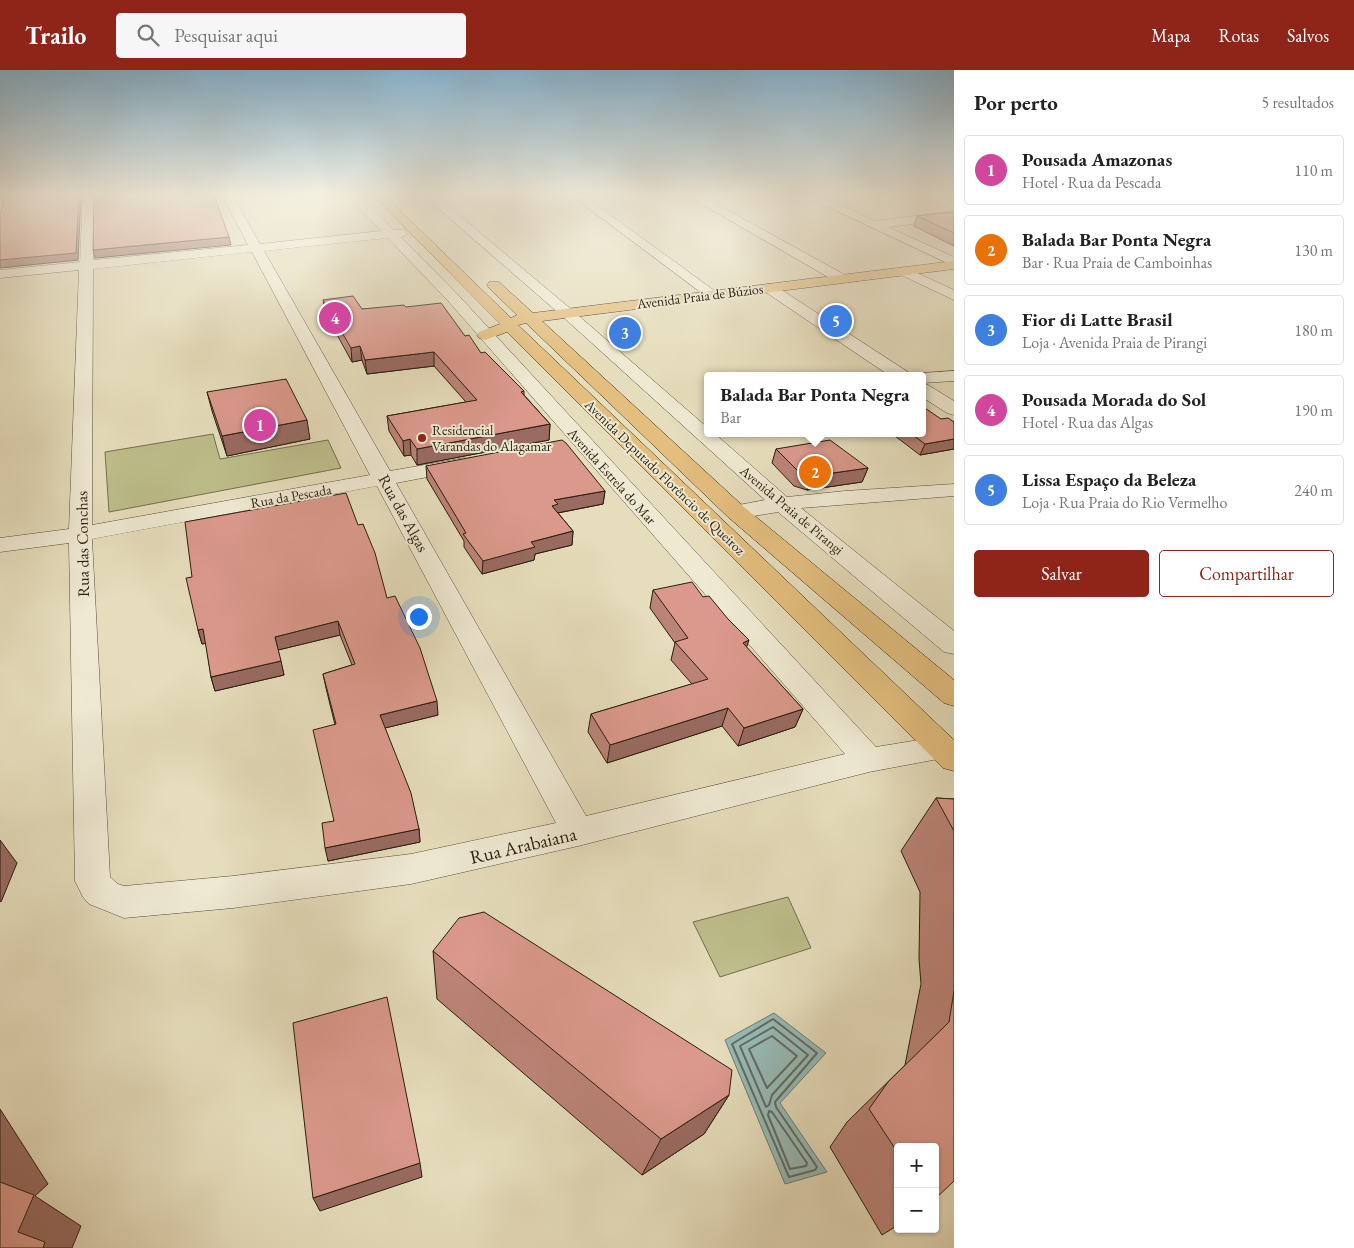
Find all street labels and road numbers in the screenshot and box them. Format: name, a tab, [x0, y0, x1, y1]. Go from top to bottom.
street label: Avenida Praia de Búzios	[635, 279, 765, 313]
street label: Avenida Deputado Florêncio de Queiroz	[580, 395, 750, 559]
street label: Avenida Estrela do Mar	[563, 423, 661, 528]
street label: Avenida Praia de Pirangi	[736, 461, 848, 559]
street label: Rua das Algas	[374, 471, 434, 556]
street label: Rua da Pescada	[249, 480, 333, 512]
street label: Rua das Conchas	[71, 491, 94, 597]
street label: Rua Arabaiana	[467, 821, 579, 870]

